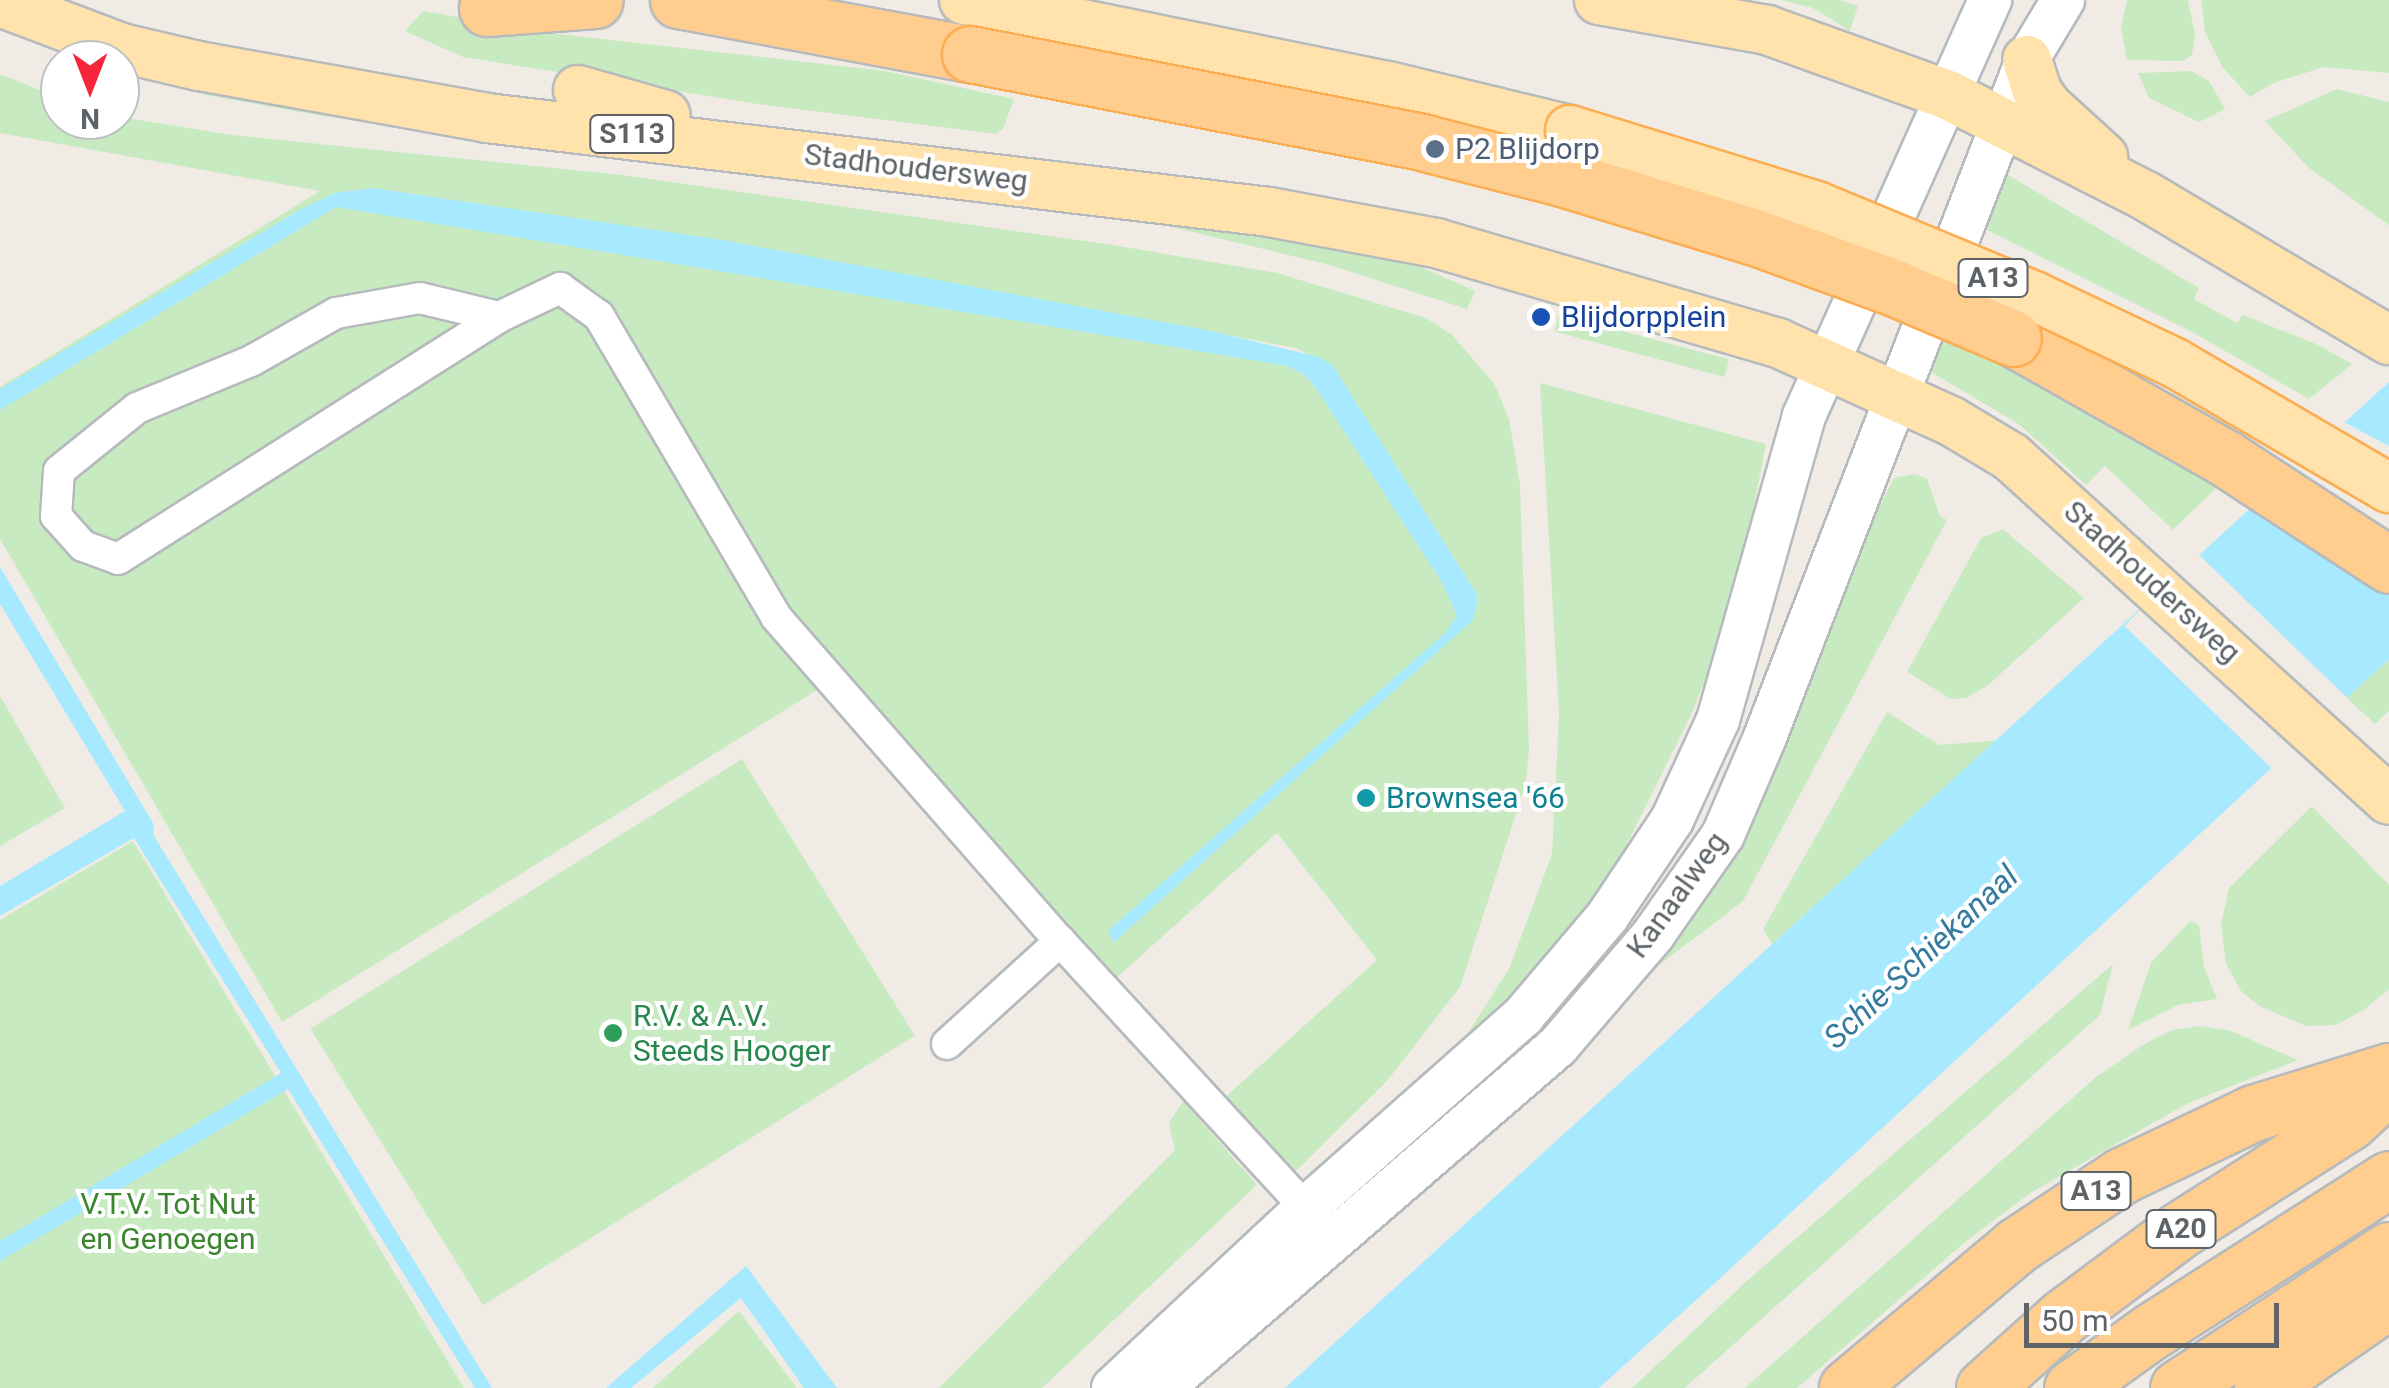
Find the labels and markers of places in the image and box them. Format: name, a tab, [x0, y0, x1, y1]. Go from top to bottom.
place label: P2 Blijdorp	[1455, 131, 1600, 167]
marker: P2 Blijdorp	[1424, 138, 1446, 160]
place label: Blijdorpplein	[1561, 299, 1726, 335]
marker: Blijdorpplein	[1530, 306, 1552, 328]
place label: Brownsea '66	[1386, 780, 1565, 816]
marker: Brownsea '66	[1355, 787, 1377, 809]
place label: R.V. & A.V. Steeds Hooger	[633, 998, 831, 1068]
marker: R.V. & A.V. Steeds Hooger	[602, 1022, 624, 1044]

